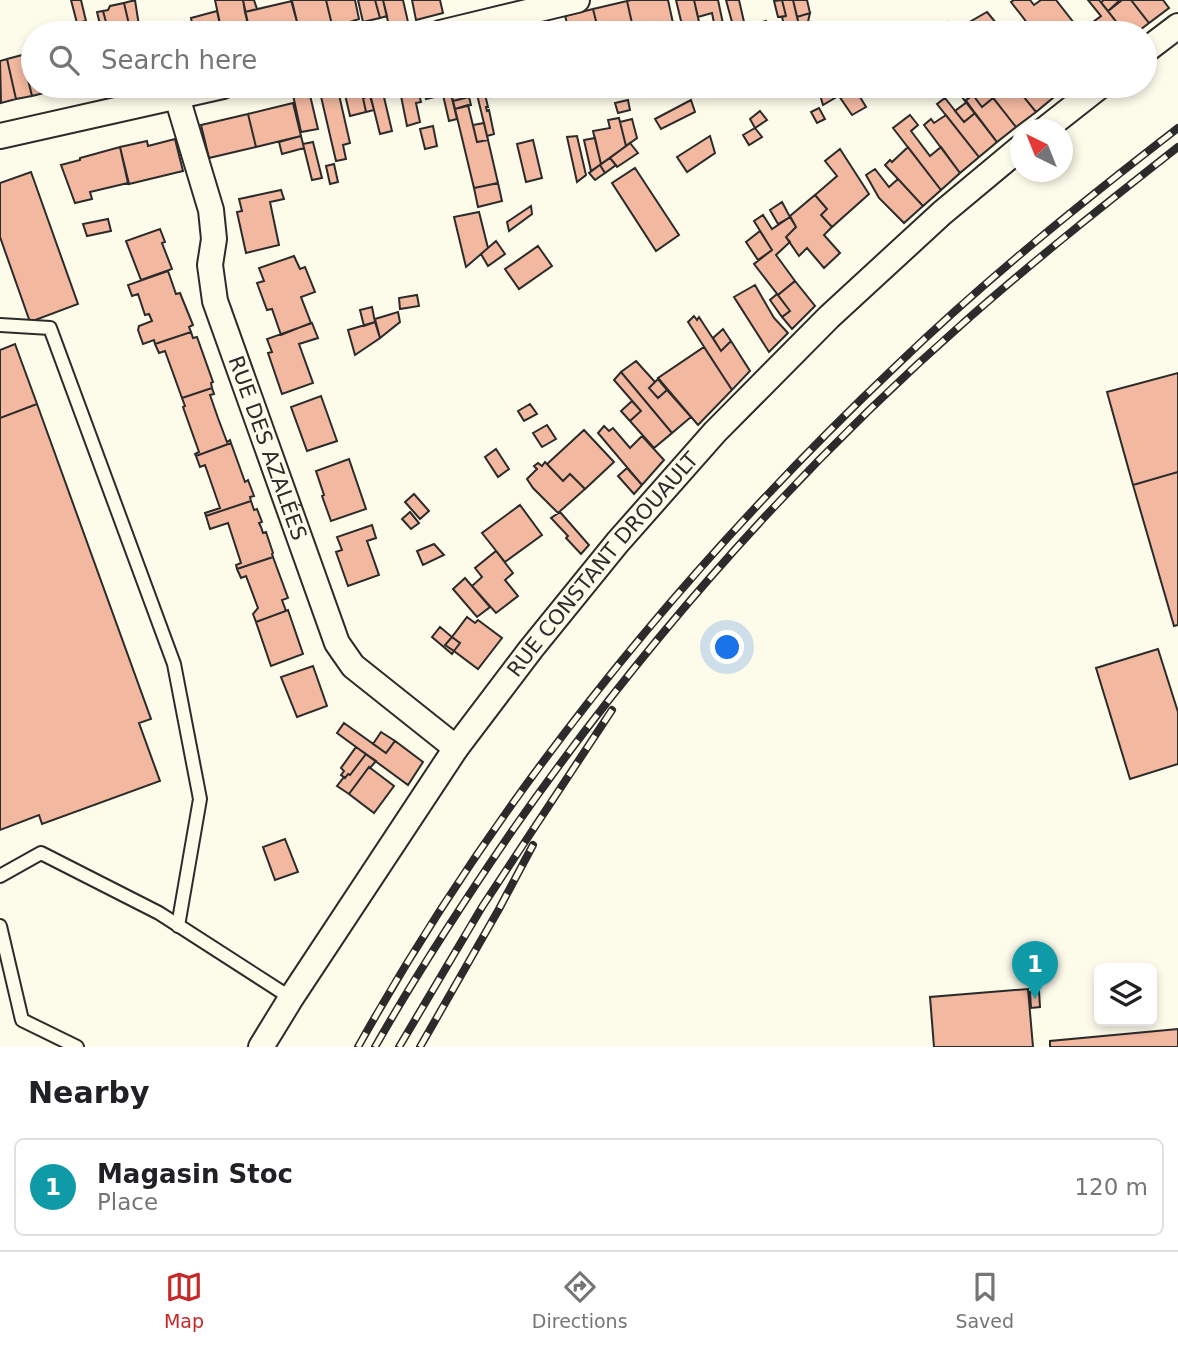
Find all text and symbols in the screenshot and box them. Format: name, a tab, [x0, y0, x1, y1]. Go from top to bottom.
search box	[21, 21, 1157, 98]
icon: search	[45, 41, 83, 79]
text: Search here	[101, 45, 257, 75]
north arrow	[1010, 119, 1073, 182]
street label: RUE DES AZALÉES	[224, 353, 311, 544]
street label: RUE CONSTANT DROUAULT	[502, 447, 703, 682]
your location	[710, 630, 744, 664]
pin: 1	[1012, 941, 1058, 999]
map controls	[1094, 963, 1157, 1026]
button: layers	[1094, 963, 1157, 1026]
text: Nearby	[28, 1075, 150, 1110]
text: Magasin Stoc	[97, 1159, 293, 1189]
text: 1	[45, 1174, 61, 1200]
text: 120 m	[1074, 1174, 1148, 1200]
text: Place	[97, 1189, 158, 1215]
tab: Map	[164, 1268, 204, 1332]
tab: Directions	[532, 1268, 628, 1332]
tab: Saved	[955, 1268, 1014, 1332]

